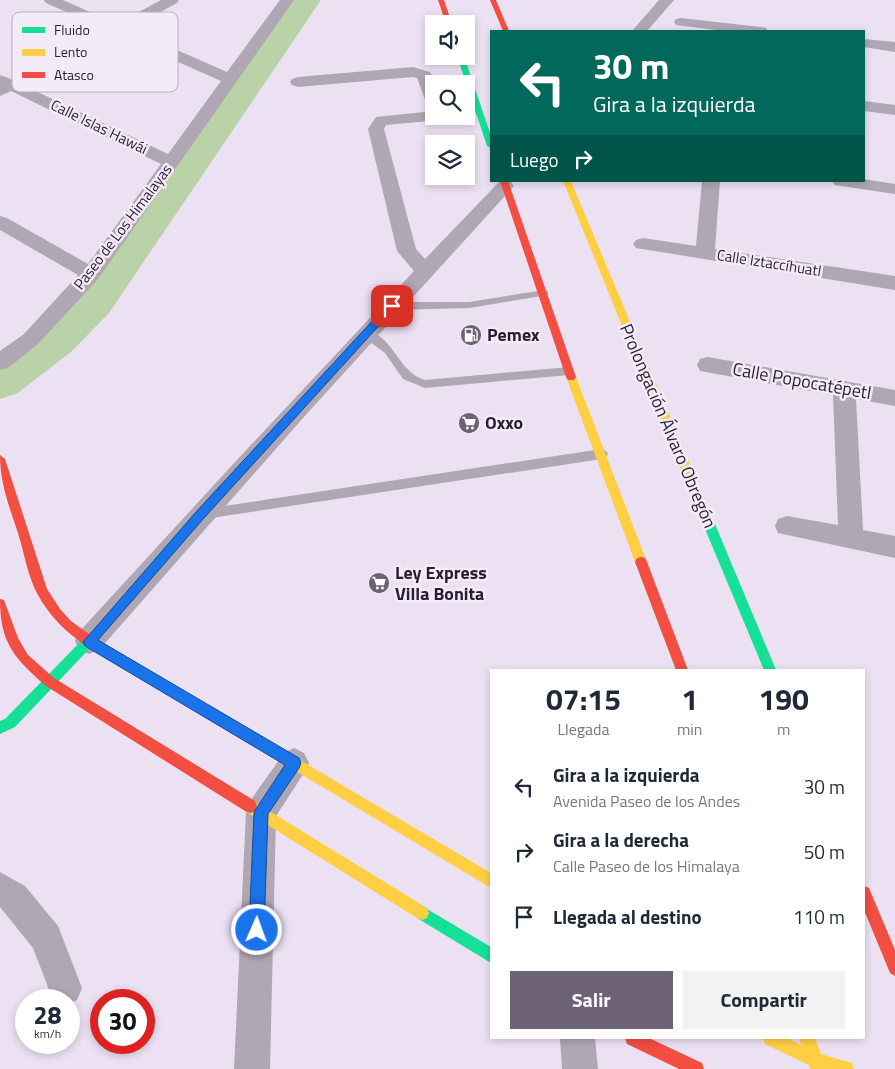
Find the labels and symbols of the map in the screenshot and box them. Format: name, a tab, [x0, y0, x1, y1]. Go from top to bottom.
legend	[12, 12, 178, 92]
text: Fluido	[54, 19, 90, 40]
text: Lento	[54, 41, 88, 62]
text: Atasco	[54, 64, 94, 85]
street label: Calle Islas Hawái	[47, 93, 152, 160]
street label: Paseo de Los Himalayas	[68, 159, 178, 294]
street label: Calle Iztaccíhuatl	[715, 243, 823, 282]
pin	[371, 285, 413, 327]
street label: Prolongación Álvaro Obregón	[613, 319, 724, 532]
place label: Pemex	[487, 321, 540, 348]
fuel station icon: Pemex	[459, 323, 483, 347]
street label: Calle Popocatépetl	[731, 355, 874, 406]
place label: Oxxo	[485, 409, 523, 436]
supermarket icon: Oxxo	[457, 411, 481, 435]
place label: Ley Express Villa Bonita	[395, 559, 487, 607]
supermarket icon: Ley Express Villa Bonita	[367, 571, 391, 595]
position arrow	[230, 903, 282, 955]
speed limit sign: 30	[90, 989, 155, 1054]

